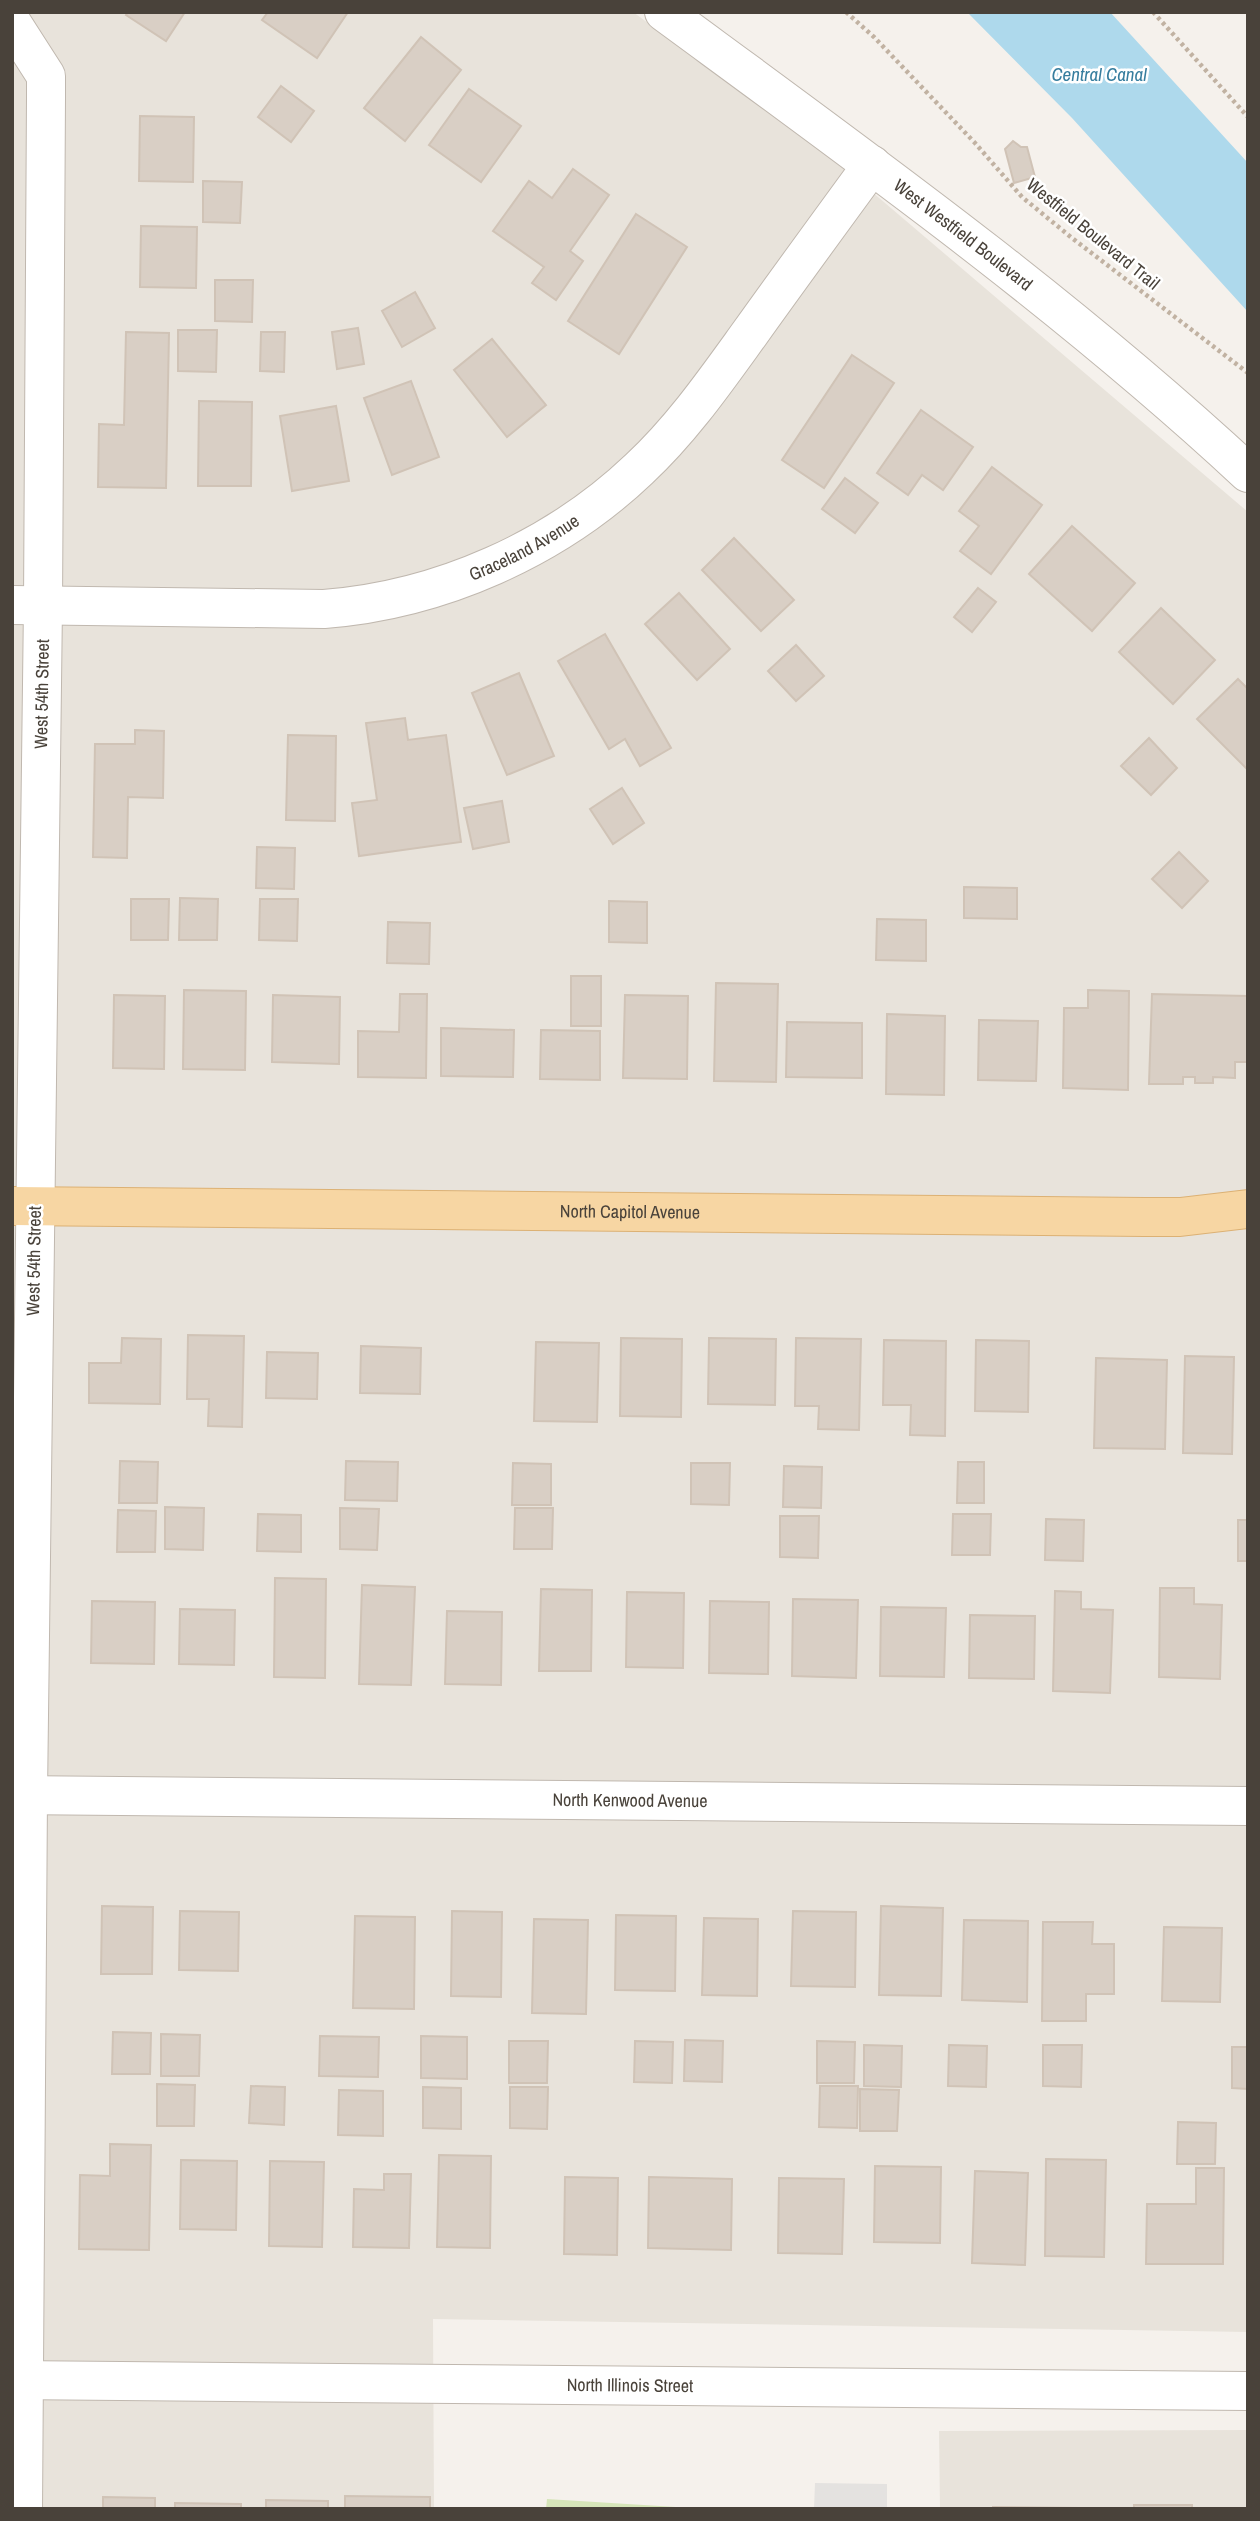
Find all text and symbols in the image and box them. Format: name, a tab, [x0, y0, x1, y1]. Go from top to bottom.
water label: Central Canal	[1051, 61, 1147, 87]
street label: Westfield Boulevard Trail	[1021, 172, 1165, 295]
street label: West Westfield Boulevard	[889, 173, 1038, 296]
street label: Graceland Avenue	[465, 508, 584, 587]
street label: West 54th Street	[28, 639, 55, 749]
street label: North Capitol Avenue	[560, 1198, 700, 1225]
street label: West 54th Street	[20, 1206, 47, 1316]
street label: North Kenwood Avenue	[552, 1787, 708, 1813]
street label: North Illinois Street	[567, 2372, 693, 2398]

